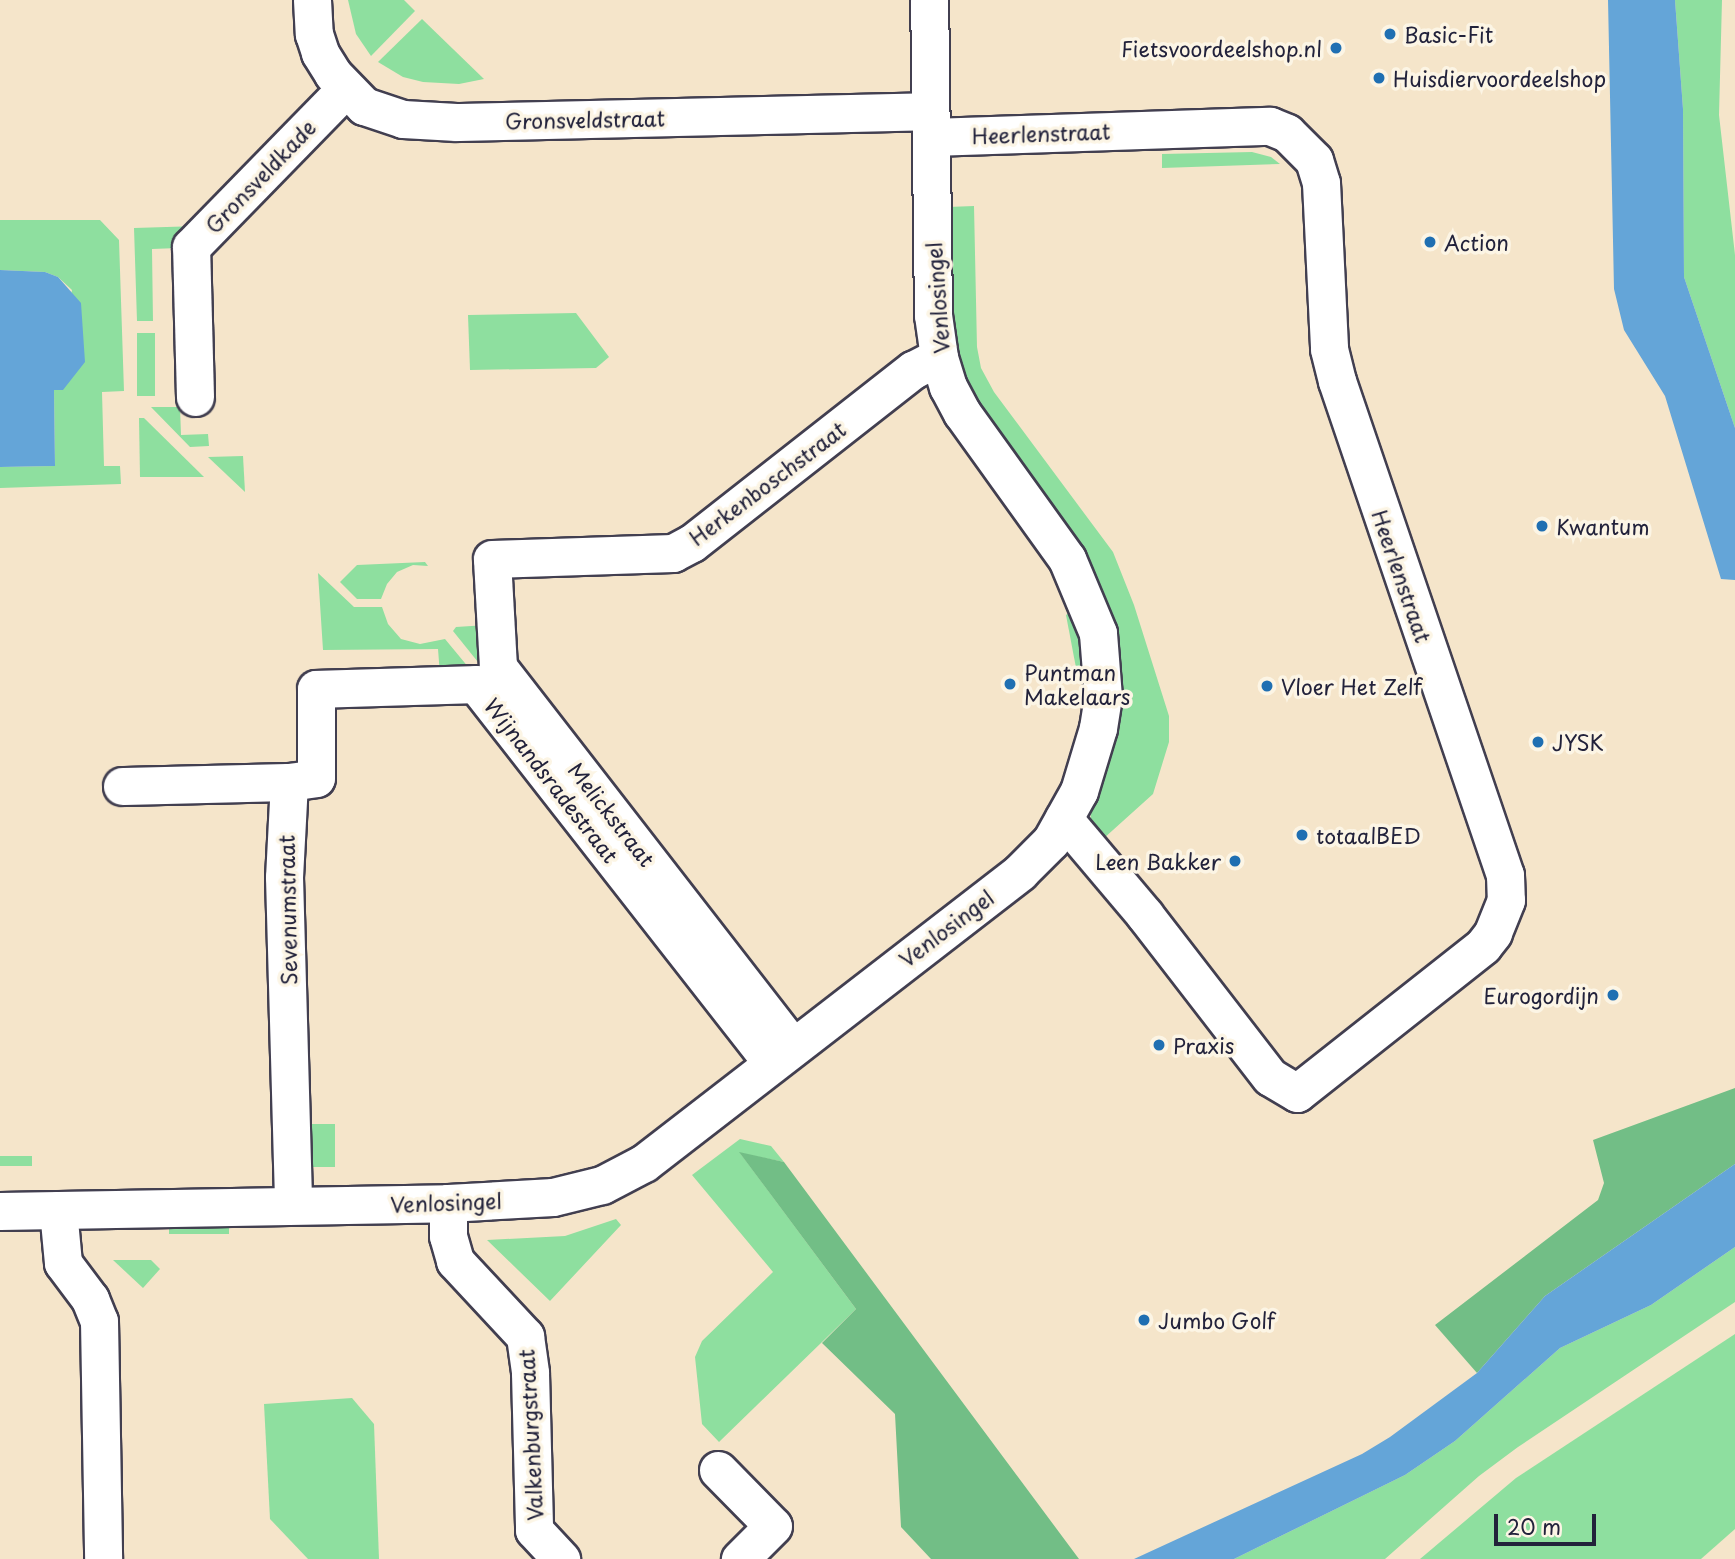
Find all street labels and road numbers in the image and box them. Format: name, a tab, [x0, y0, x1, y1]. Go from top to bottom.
street label: Gronsveldstraat	[505, 105, 665, 133]
street label: Gronsveldkade	[200, 114, 320, 238]
street label: Heerlenstraat	[971, 118, 1111, 148]
street label: Venlosingel	[921, 241, 953, 355]
street label: Herkenboschstraat	[684, 416, 850, 550]
street label: Heerlenstraat	[1367, 506, 1437, 646]
street label: Wijnandsradestraat	[480, 693, 624, 867]
street label: Melickstraat	[564, 757, 660, 871]
street label: Sevenumstraat	[273, 835, 301, 985]
street label: Venlosingel	[894, 884, 998, 972]
street label: Venlosingel	[390, 1187, 502, 1217]
street label: Valkenburgstraat	[513, 1349, 547, 1521]

